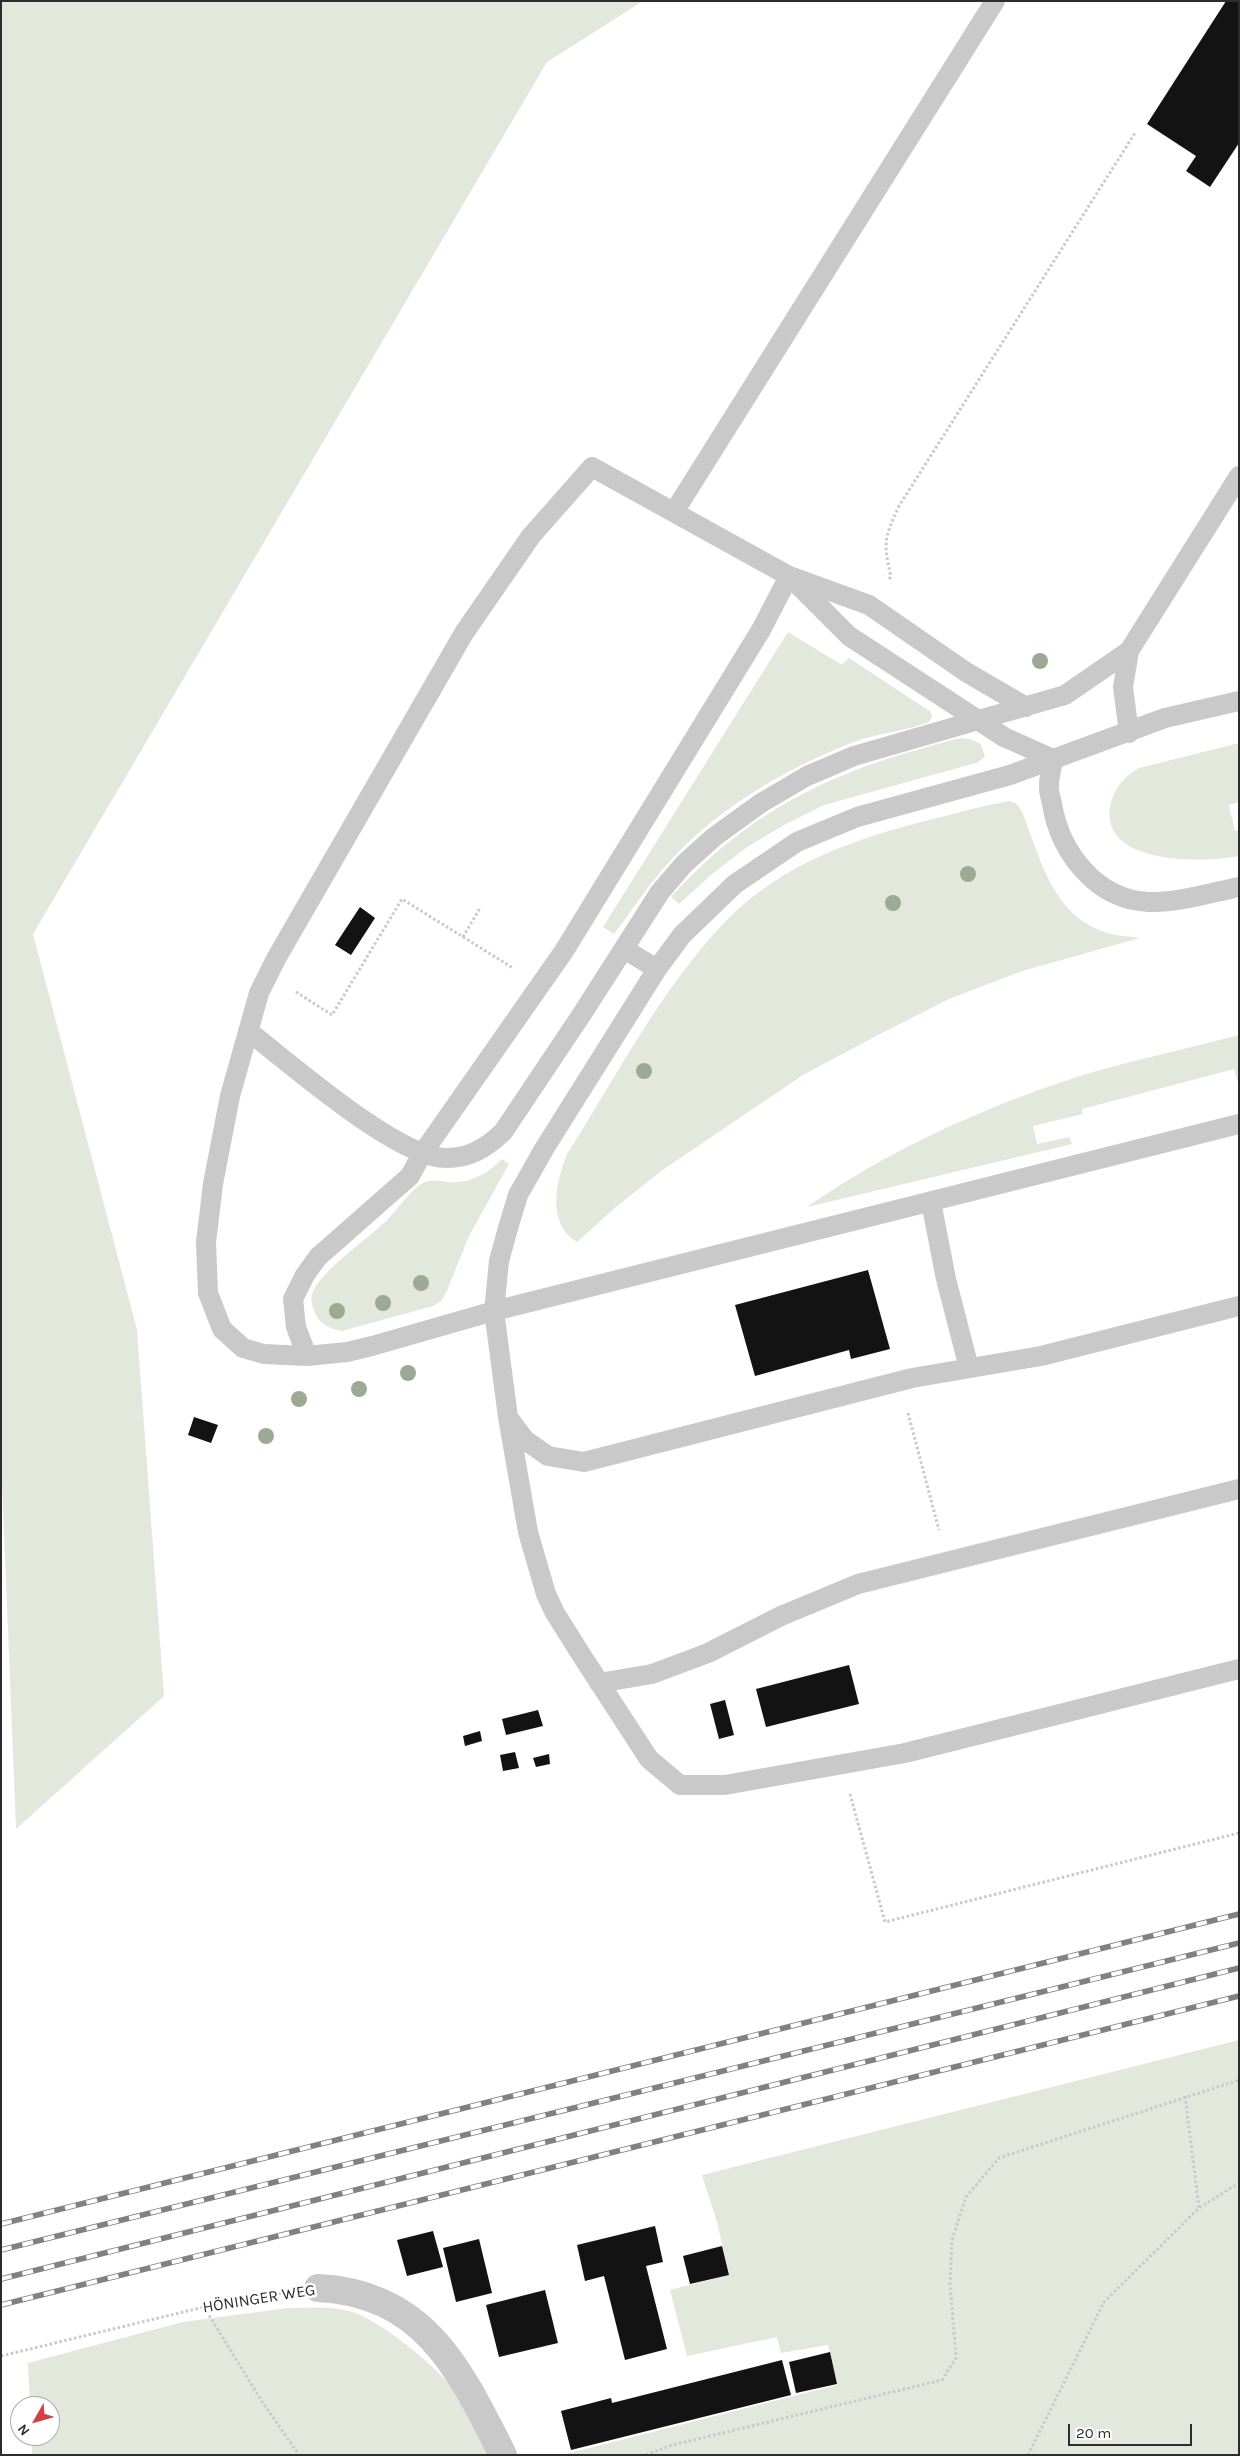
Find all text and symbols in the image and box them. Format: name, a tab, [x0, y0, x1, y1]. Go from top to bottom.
street label: HÖNINGER WEG	[201, 2281, 317, 2317]
north arrow	[10, 2396, 60, 2446]
scale bar	[1070, 2414, 1194, 2446]
text: N	[14, 2421, 33, 2439]
text: 20 m	[1076, 2424, 1111, 2442]

